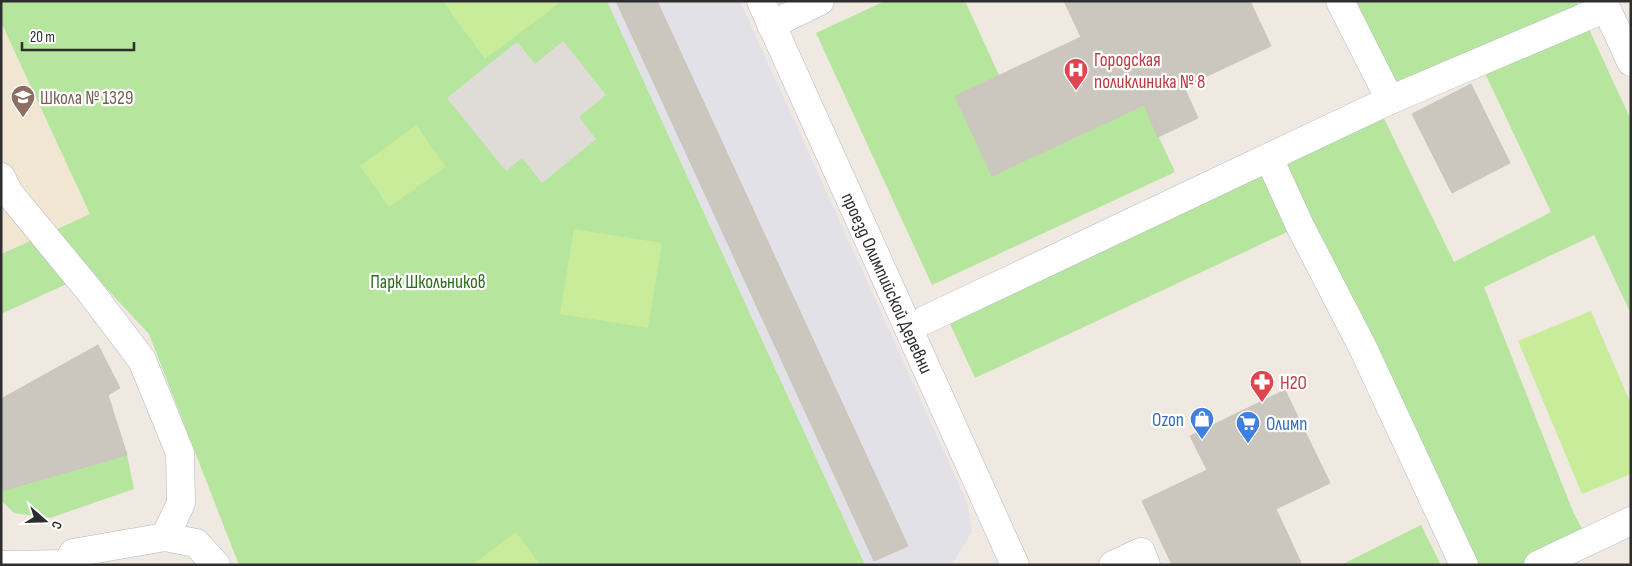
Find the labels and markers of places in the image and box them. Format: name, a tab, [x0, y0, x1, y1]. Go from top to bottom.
place label: Городская поликлиника № 8	[1094, 49, 1205, 94]
hospital icon: Городская поликлиника № 8	[1063, 57, 1089, 91]
school or university icon: Школа № 1329	[10, 84, 36, 118]
place label: Школа № 1329	[40, 87, 133, 110]
pharmacy icon: H2O	[1249, 369, 1275, 403]
place label: H2O	[1280, 372, 1307, 395]
shop icon: Ozon	[1189, 406, 1215, 440]
place label: Ozon	[1152, 409, 1184, 432]
supermarket icon: Олимп	[1235, 410, 1261, 444]
place label: Олимп	[1266, 413, 1307, 436]

